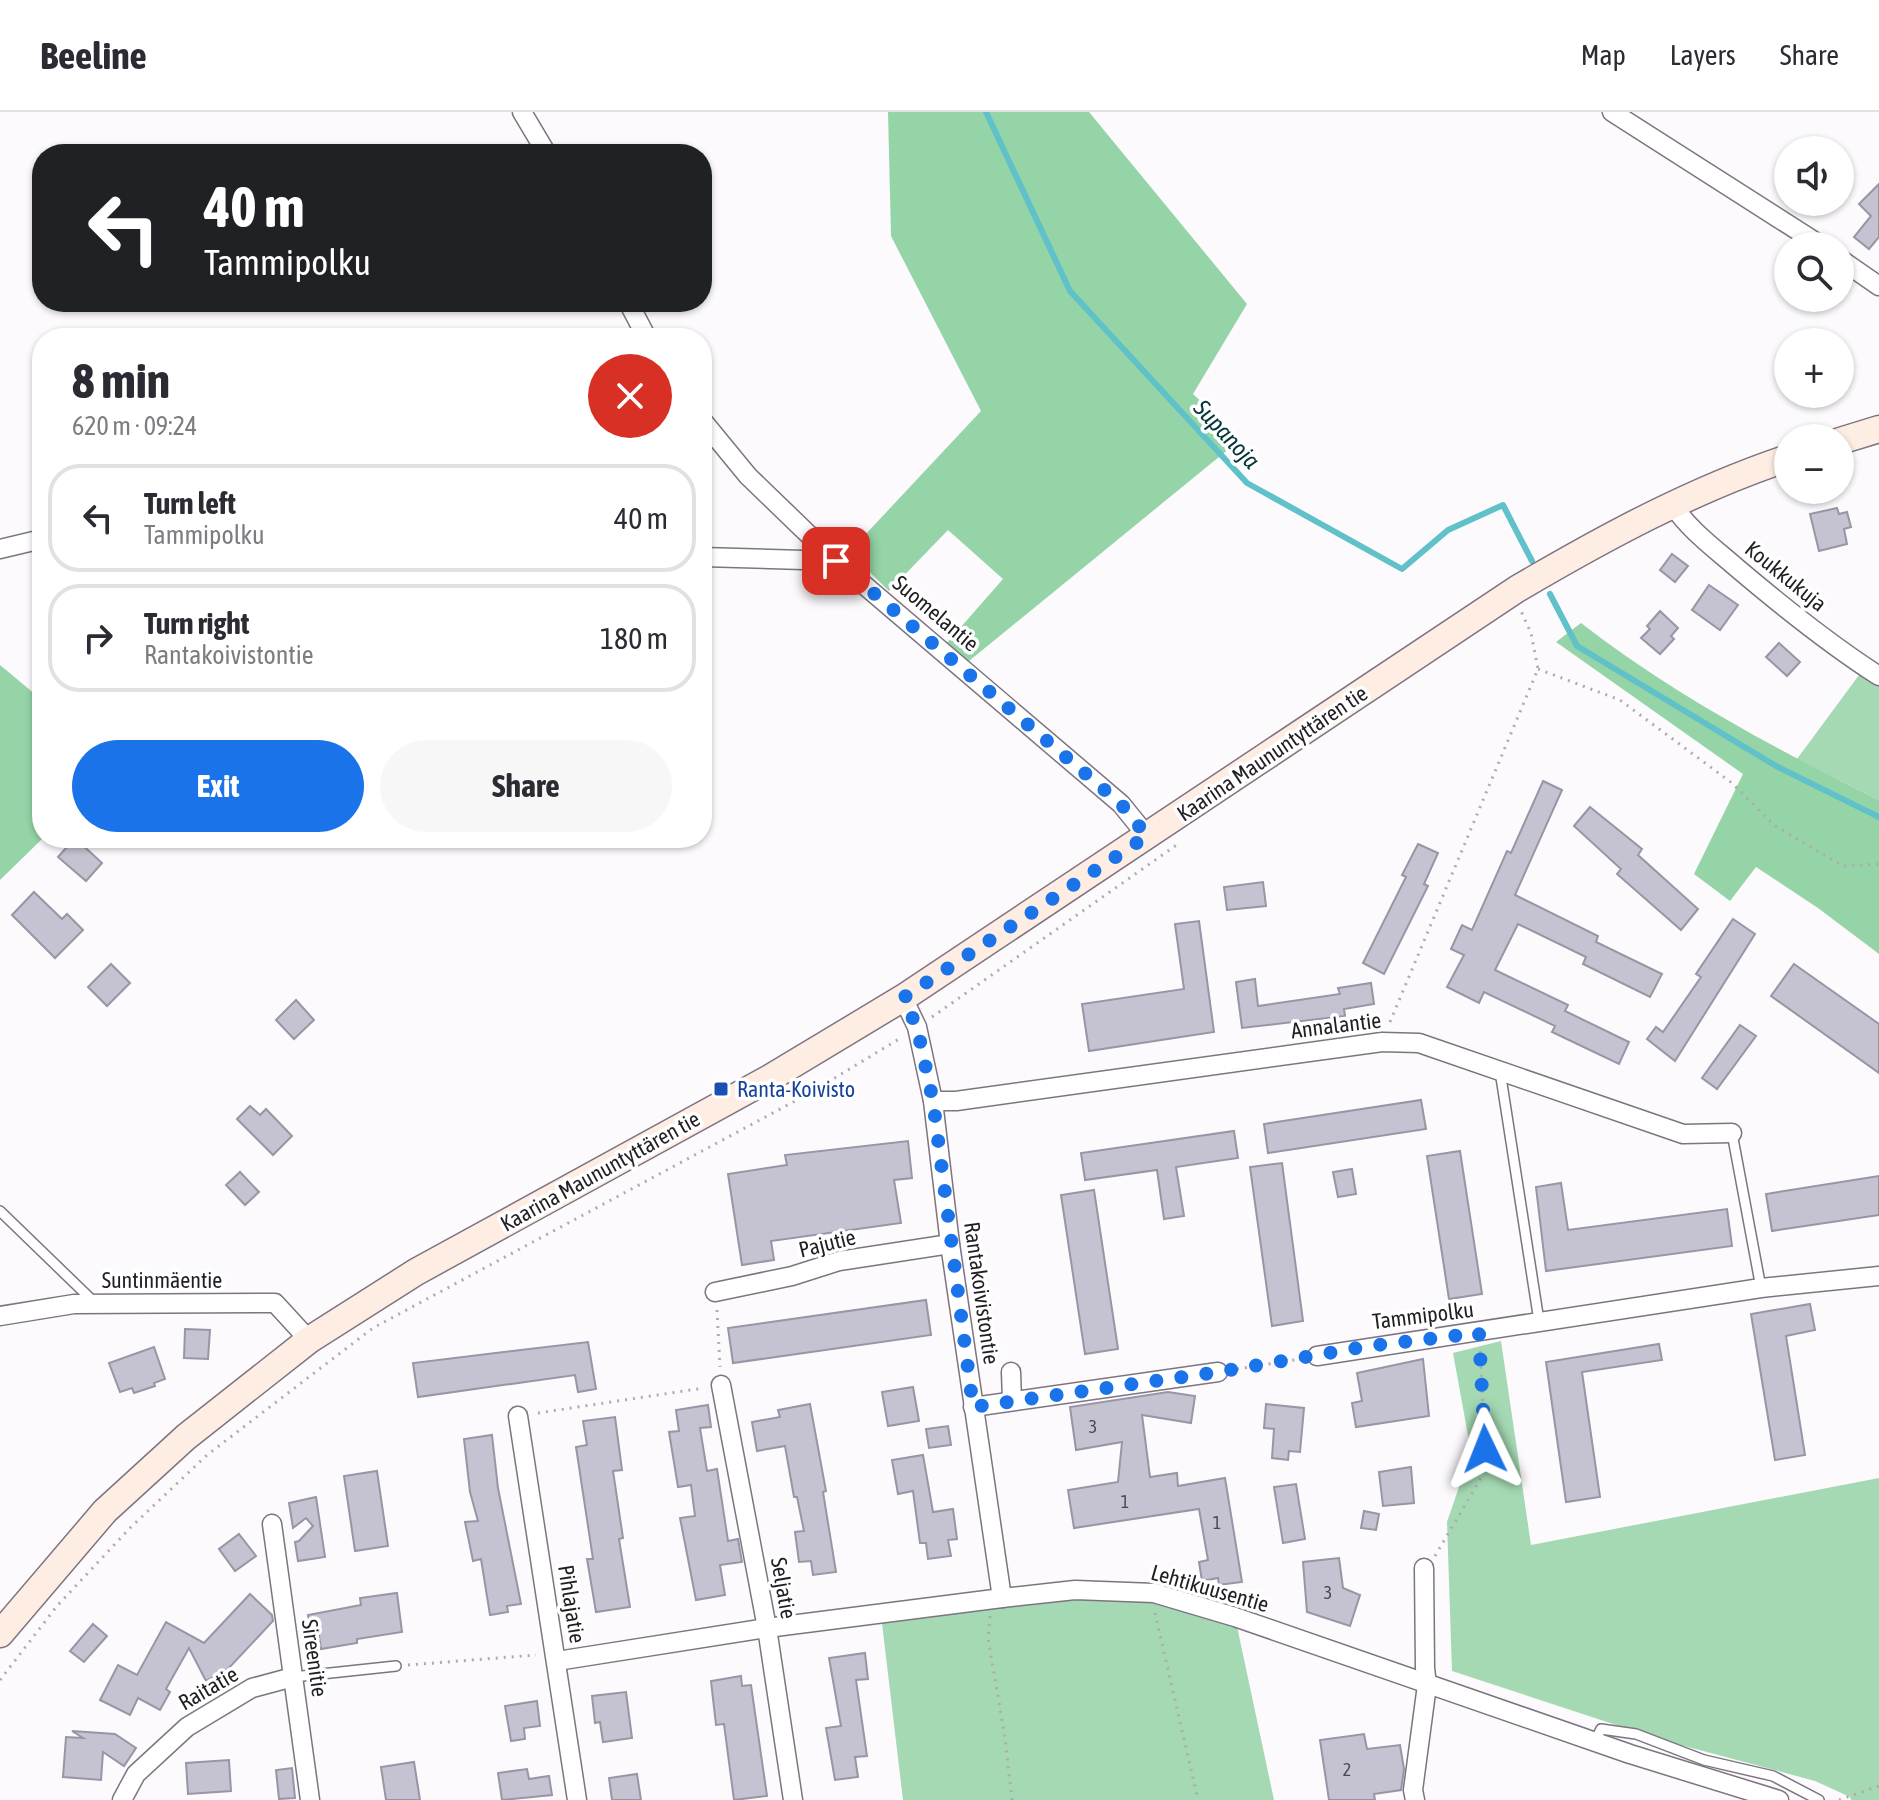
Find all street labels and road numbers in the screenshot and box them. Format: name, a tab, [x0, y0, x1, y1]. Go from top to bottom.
street label: Koukkukuja	[1740, 535, 1832, 617]
street label: Suomelantie	[888, 570, 984, 656]
street label: Kaarina Maununtyttären tie	[1172, 680, 1372, 826]
street label: Annalantie	[1290, 1007, 1382, 1043]
street label: Kaarina Maununtyttären tie	[496, 1105, 704, 1237]
street label: Rantakoivistontie	[959, 1220, 1005, 1366]
street label: Pajutie	[796, 1223, 858, 1263]
street label: Suntinmäentie	[102, 1267, 222, 1293]
street label: Tammipolku	[1371, 1296, 1475, 1334]
street label: Seljatie	[766, 1555, 802, 1621]
street label: Lehtikuusentie	[1148, 1559, 1272, 1617]
street label: Pihlajatie	[553, 1563, 591, 1645]
street label: Sireenitie	[297, 1618, 333, 1698]
street label: Raitatie	[174, 1661, 242, 1715]

